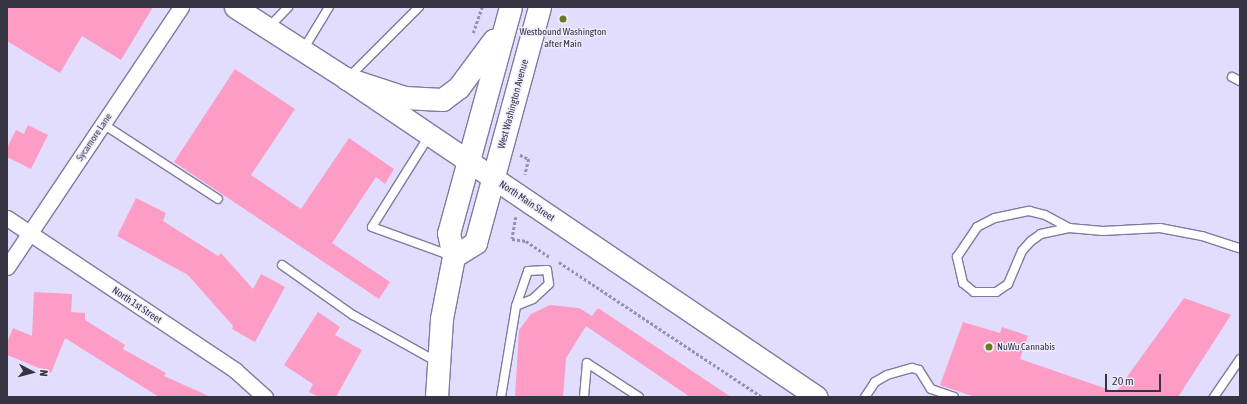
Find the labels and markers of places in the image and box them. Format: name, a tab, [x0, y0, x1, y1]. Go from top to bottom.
marker: Westbound Washington after Main	[558, 14, 568, 24]
place label: Westbound Washington after Main	[520, 25, 606, 48]
place label: NuWu Cannabis	[997, 341, 1055, 353]
marker: NuWu Cannabis	[984, 342, 994, 352]

